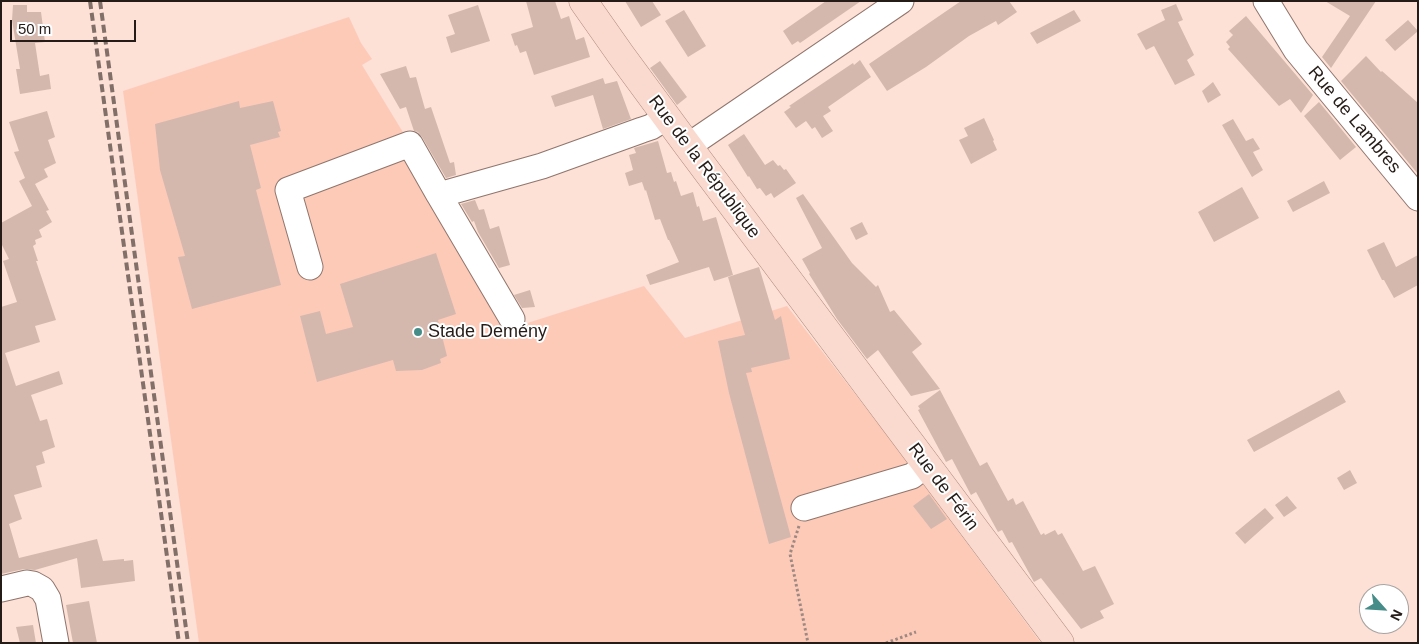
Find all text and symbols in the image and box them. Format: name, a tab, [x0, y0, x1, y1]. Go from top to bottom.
scale bar	[12, 10, 139, 42]
text: 50 m	[18, 20, 51, 37]
street label: Rue de Lambres	[1303, 62, 1405, 178]
street label: Rue de la République	[643, 91, 765, 243]
place label: Stade Demény	[428, 321, 547, 343]
marker: Stade Demény	[412, 326, 424, 338]
street label: Rue de Férin	[903, 439, 983, 535]
north arrow	[1359, 584, 1409, 634]
text: N	[1387, 607, 1406, 623]

